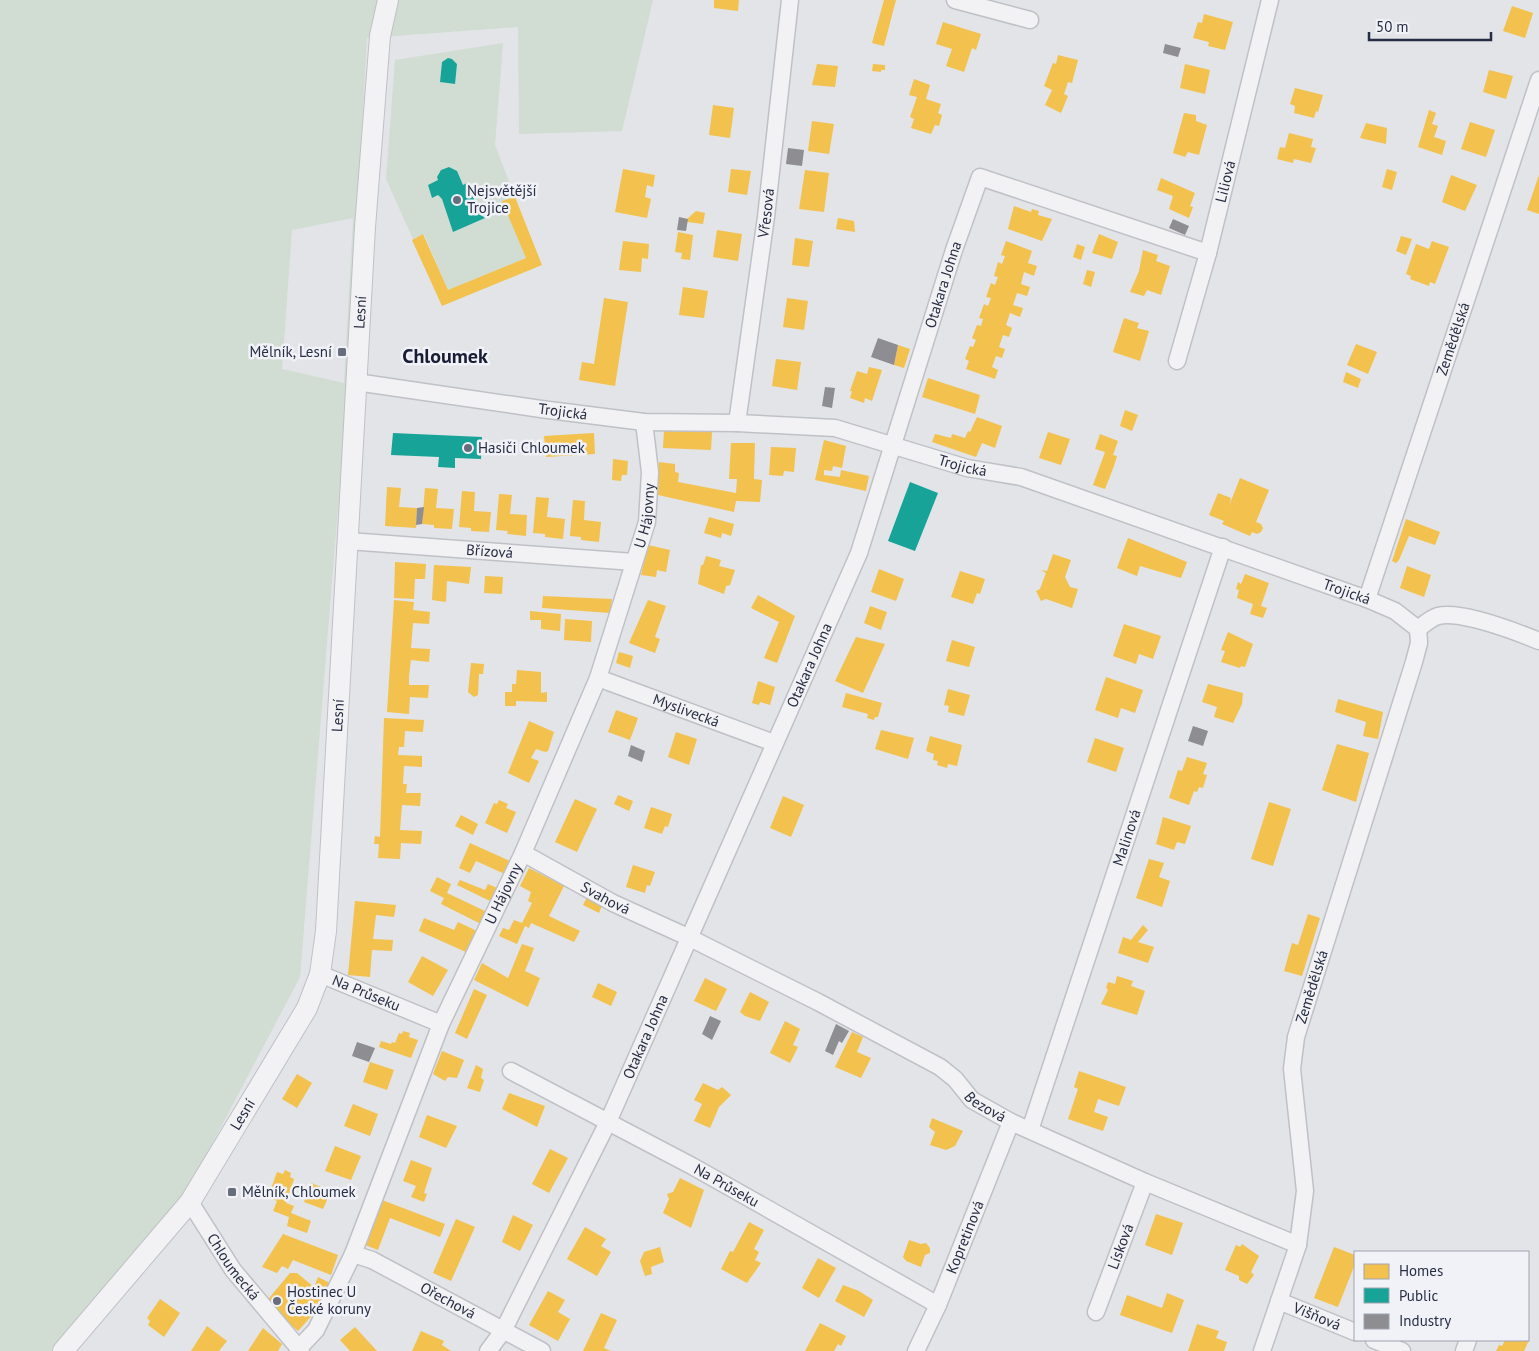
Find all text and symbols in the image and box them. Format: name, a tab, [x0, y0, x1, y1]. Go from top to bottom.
scale bar	[1369, 10, 1492, 42]
text: 50 m	[1376, 17, 1409, 36]
street label: Liliová	[1211, 158, 1239, 204]
place label: Nejsvětější Trojice	[467, 181, 537, 217]
street label: Vřesová	[753, 187, 778, 240]
marker: Nejsvětější Trojice	[451, 194, 463, 206]
street label: Otakara Johna	[920, 238, 965, 330]
street label: Lesní	[349, 295, 370, 329]
street label: Zemědělská	[1432, 300, 1474, 378]
place label: Mělník, Lesní	[249, 342, 332, 361]
district label: Chloumek	[402, 343, 488, 369]
marker: Mělník, Lesní	[336, 346, 348, 358]
street label: Trojická	[537, 399, 589, 424]
place label: Hasiči Chloumek	[478, 438, 586, 457]
marker: Hasiči Chloumek	[462, 442, 474, 454]
street label: Trojická	[936, 450, 988, 480]
street label: U Hájovny	[629, 483, 658, 550]
street label: Břízová	[466, 540, 514, 562]
street label: Trojická	[1320, 574, 1373, 609]
street label: Otakara Johna	[782, 620, 836, 710]
street label: Myslivecká	[650, 689, 722, 731]
street label: Lesní	[327, 698, 348, 732]
street label: Malinová	[1108, 807, 1145, 868]
street label: U Hájovny	[480, 860, 526, 927]
street label: Svahová	[577, 877, 633, 919]
street label: Zemědělská	[1291, 948, 1332, 1026]
street label: Na Průseku	[330, 970, 403, 1015]
street label: Otakara Johna	[618, 991, 672, 1082]
street label: Bezová	[960, 1088, 1010, 1126]
street label: Lesní	[226, 1095, 259, 1133]
street label: Na Průseku	[691, 1159, 763, 1211]
place label: Mělník, Chloumek	[242, 1182, 357, 1201]
marker: Mělník, Chloumek	[226, 1186, 238, 1198]
street label: Kopretinová	[941, 1198, 988, 1276]
street label: Lísková	[1103, 1221, 1138, 1272]
street label: Chloumecká	[203, 1229, 264, 1304]
legend	[1354, 1251, 1529, 1341]
text: Homes	[1399, 1261, 1443, 1280]
street label: Ořechová	[417, 1278, 479, 1323]
place label: Hostinec U České koruny	[287, 1282, 371, 1318]
text: Public	[1399, 1286, 1438, 1305]
marker: Hostinec U České koruny	[271, 1295, 283, 1307]
street label: Višňová	[1290, 1297, 1344, 1334]
text: Industry	[1399, 1311, 1451, 1330]

